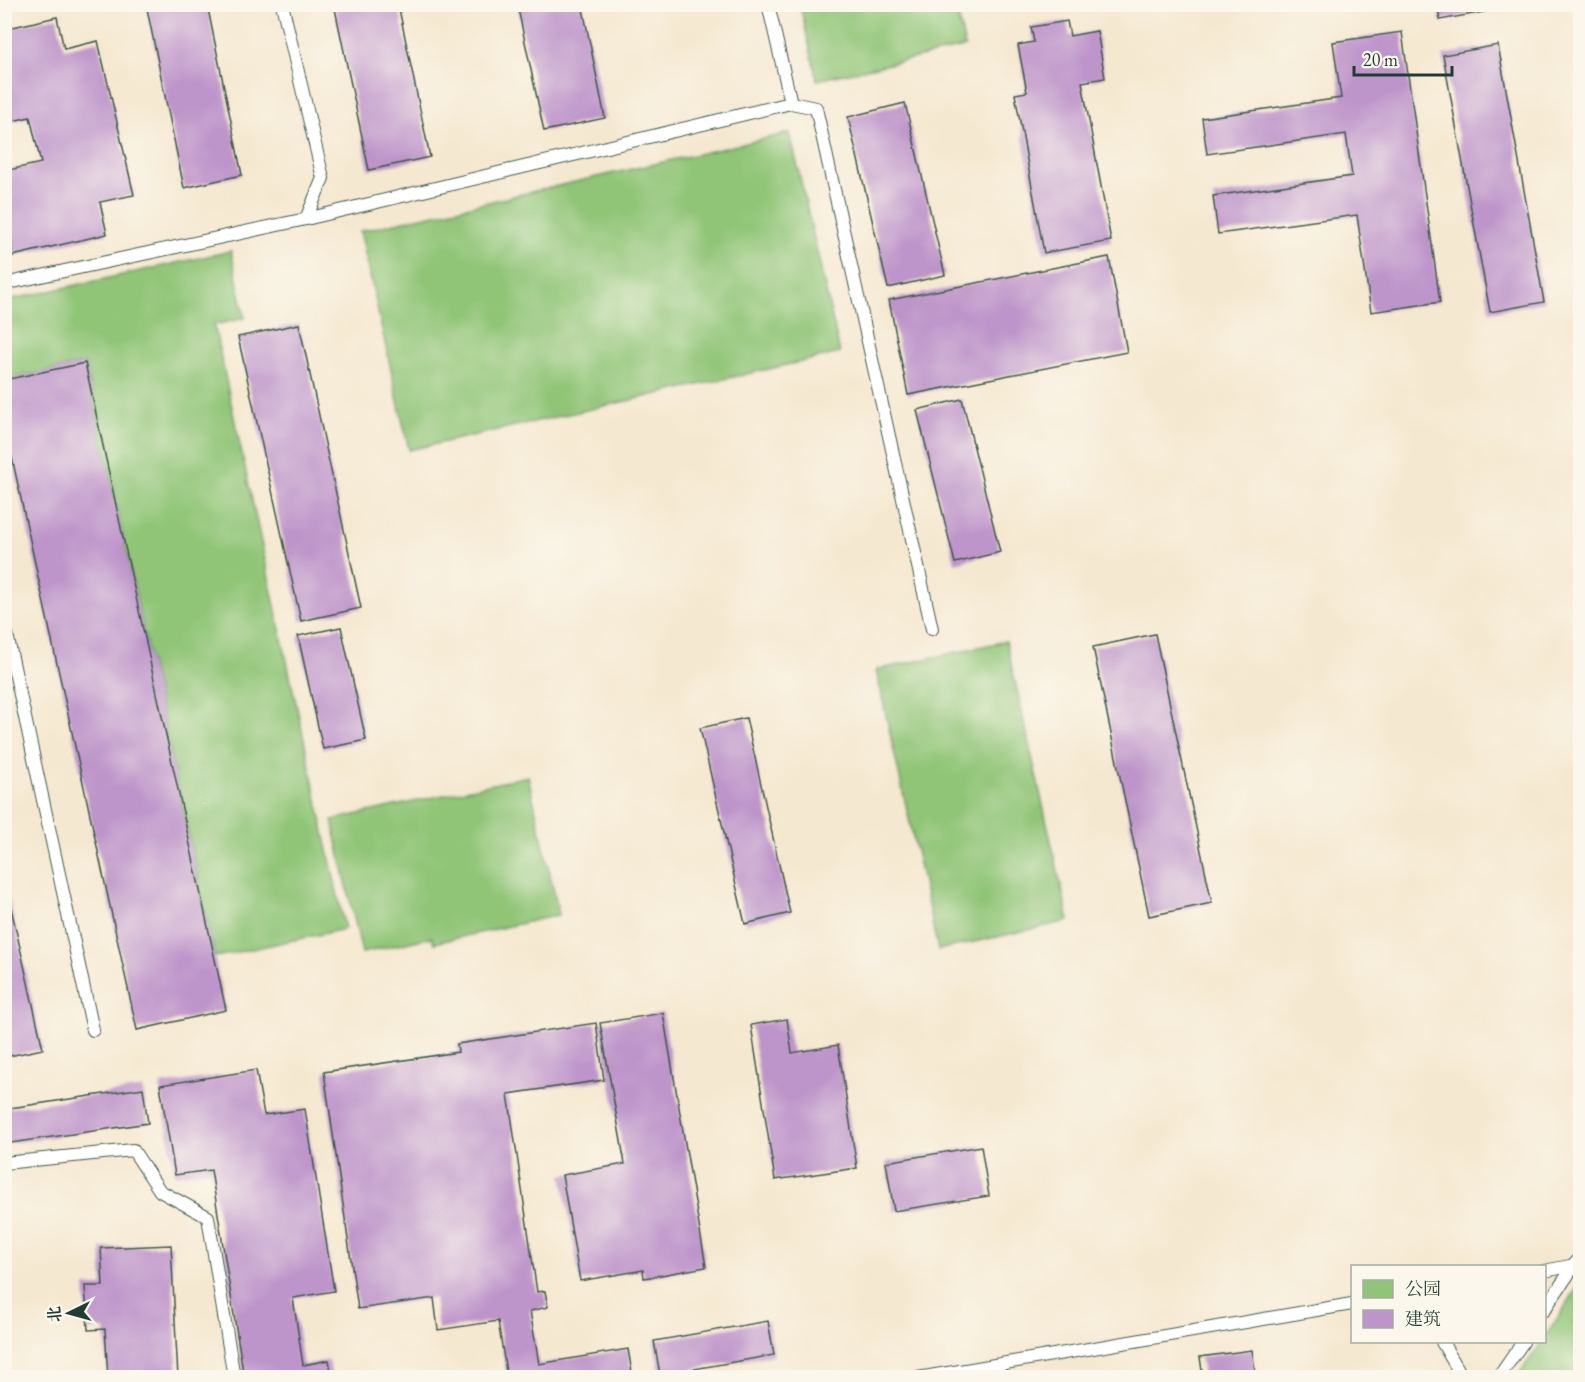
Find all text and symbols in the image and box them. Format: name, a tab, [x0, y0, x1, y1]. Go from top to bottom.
scale bar	[1354, 39, 1452, 77]
text: 20 m	[1363, 48, 1398, 71]
legend	[1351, 1265, 1546, 1343]
text: 公园	[1405, 1277, 1441, 1300]
north arrow	[39, 1283, 99, 1343]
text: 北	[43, 1305, 66, 1323]
text: 建筑	[1405, 1307, 1441, 1330]

